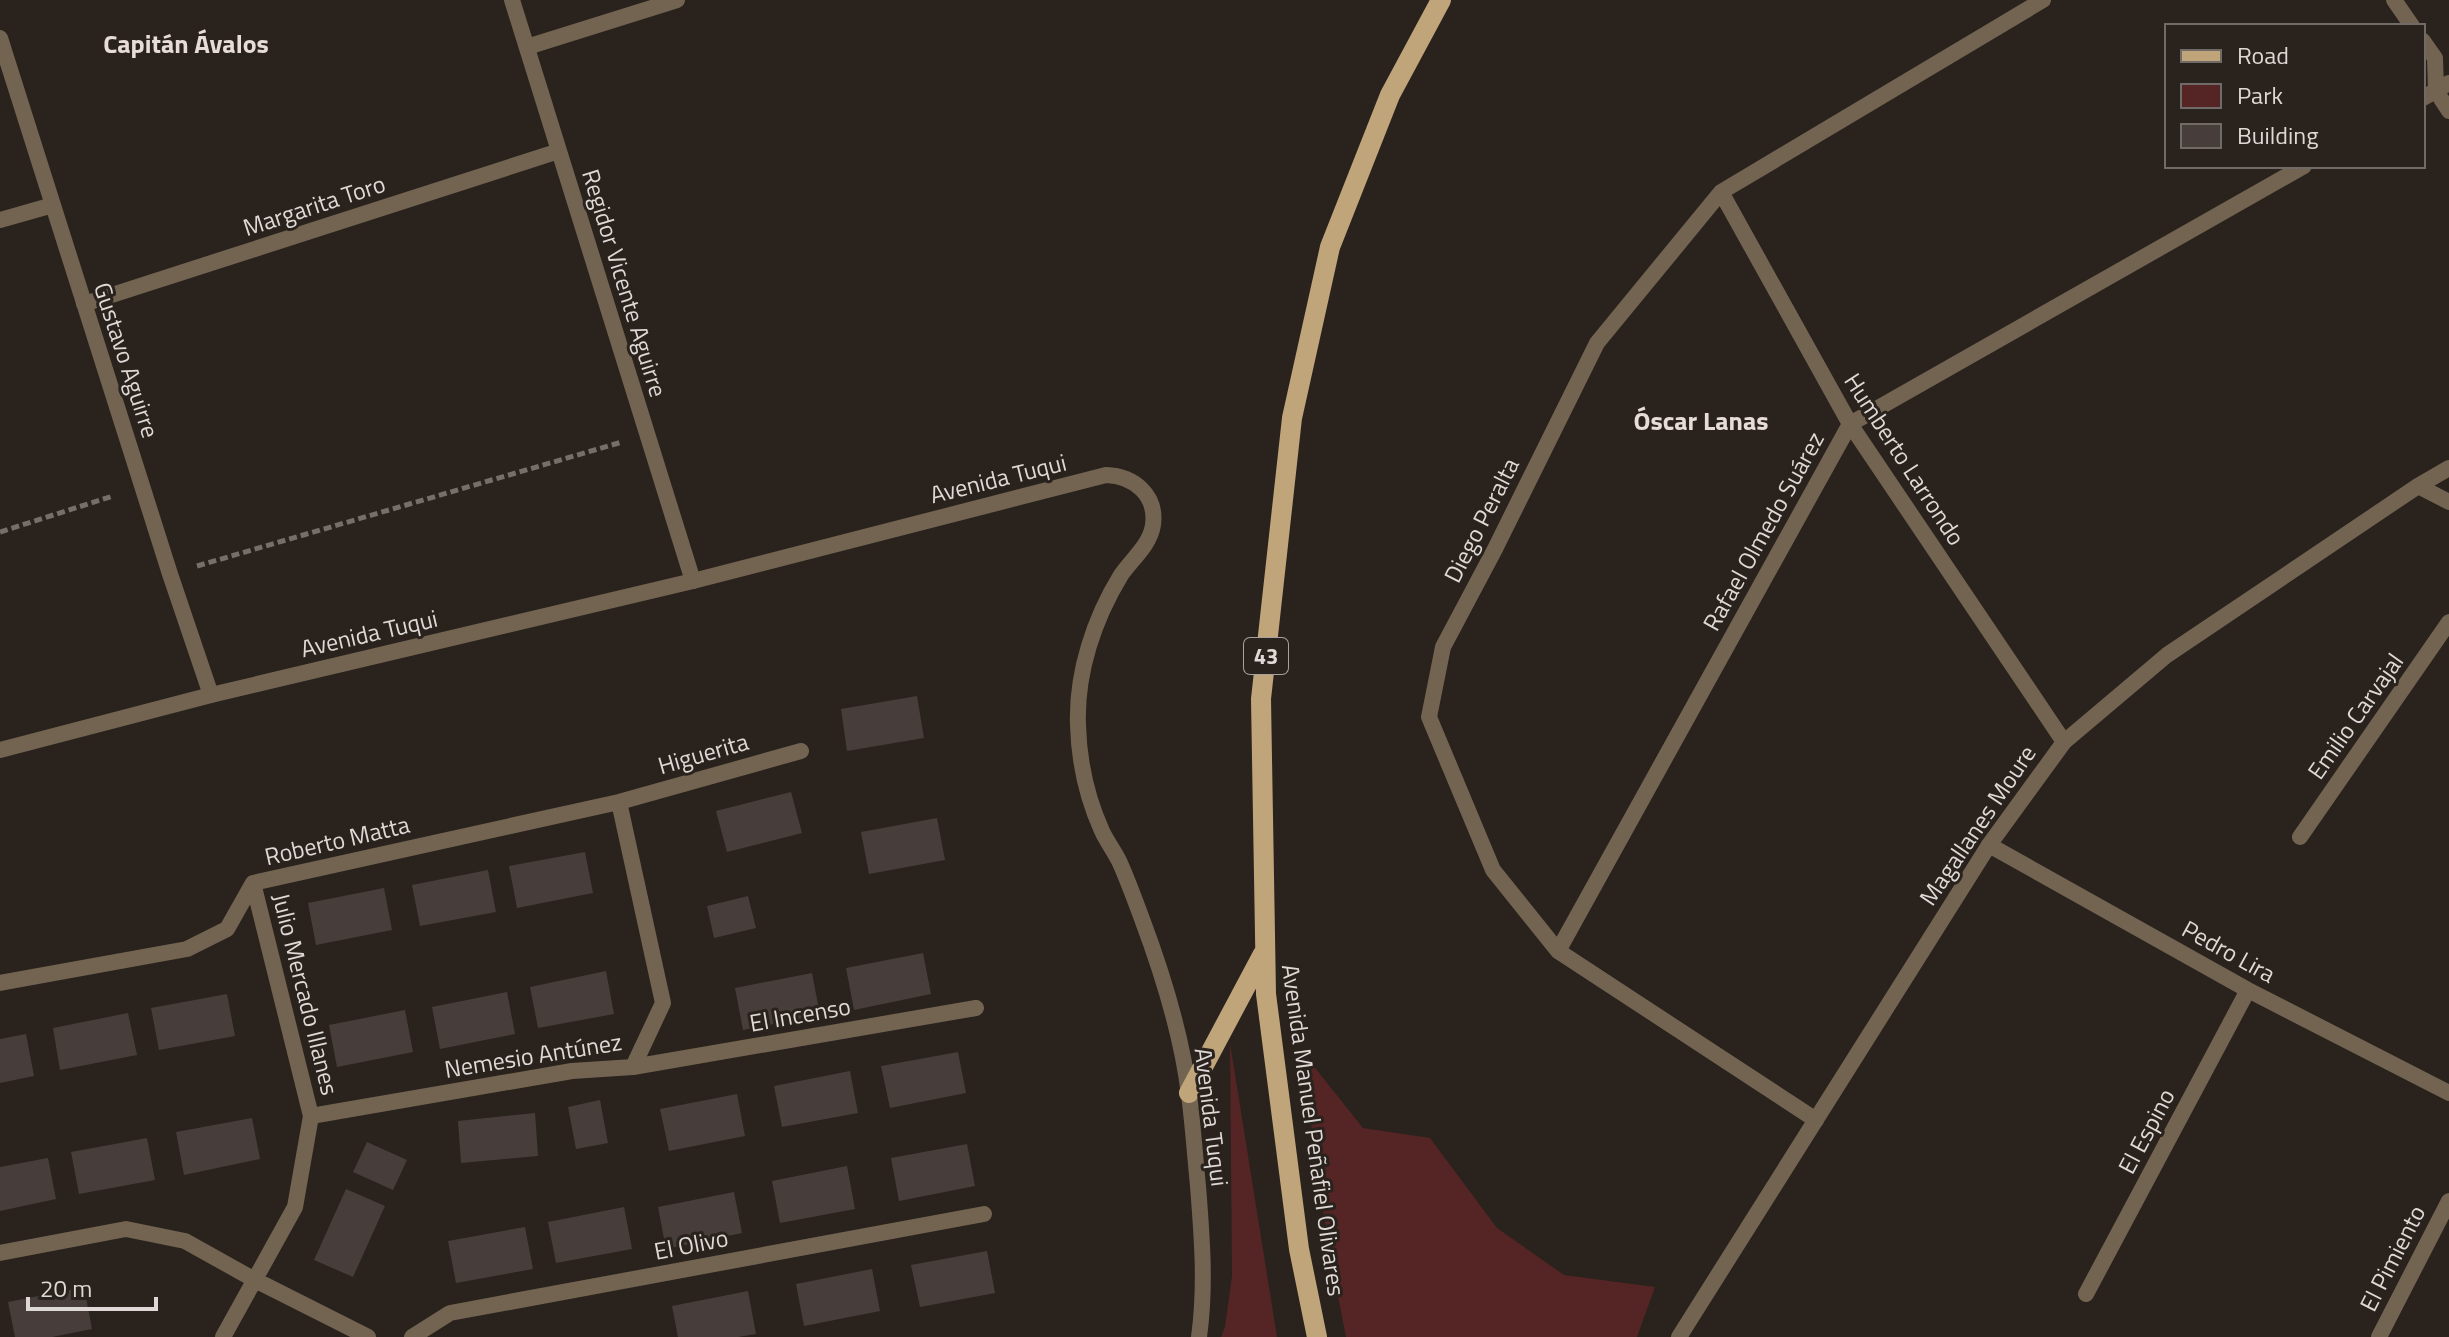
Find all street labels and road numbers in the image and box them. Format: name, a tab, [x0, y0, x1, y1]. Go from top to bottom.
street label: Margarita Toro	[238, 165, 390, 245]
street label: Regidor Vicente Aguirre	[573, 165, 677, 401]
street label: Gustavo Aguirre	[85, 278, 169, 442]
street label: Humberto Larrondo	[1836, 366, 1974, 552]
street label: Rafael Olmedo Suárez	[1693, 425, 1833, 637]
street label: Avenida Tuqui	[926, 444, 1070, 512]
street label: Diego Peralta	[1434, 451, 1528, 589]
street label: Avenida Tuqui	[297, 600, 441, 666]
road number: 43	[1244, 638, 1288, 674]
street label: Emilio Carvajal	[2298, 645, 2412, 787]
street label: Higuerita	[653, 723, 753, 783]
street label: Magallanes Moure	[1910, 738, 2044, 912]
street label: Roberto Matta	[261, 806, 413, 874]
street label: Julio Mercado Illanes	[263, 889, 349, 1099]
street label: Pedro Lira	[2176, 911, 2282, 991]
street label: Avenida Manuel Peñafiel Olivares	[1273, 962, 1355, 1298]
street label: El Incenso	[747, 987, 853, 1041]
street label: Nemesio Antúnez	[442, 1023, 624, 1087]
street label: Avenida Tuqui	[1186, 1046, 1238, 1188]
street label: El Espino	[2109, 1082, 2183, 1180]
street label: El Pimiento	[2350, 1199, 2434, 1317]
street label: El Olivo	[651, 1219, 731, 1269]

